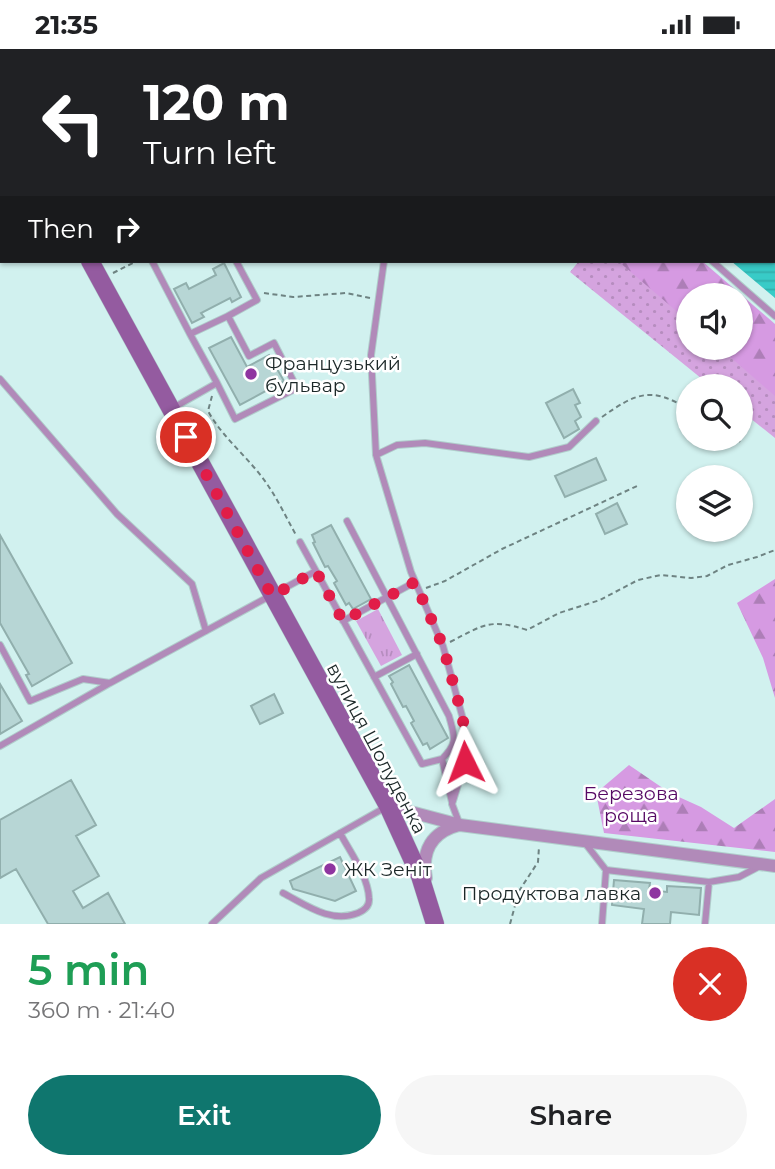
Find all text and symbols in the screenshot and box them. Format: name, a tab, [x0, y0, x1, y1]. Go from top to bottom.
text: 21:35	[35, 9, 98, 41]
text: 120 m	[143, 73, 290, 132]
icon: left	[28, 77, 119, 168]
text: Turn left	[143, 133, 277, 172]
icon: right	[108, 210, 146, 248]
text: Then	[28, 213, 94, 245]
map controls	[676, 283, 753, 542]
button: sound	[676, 283, 753, 360]
place label: Французький бульвар	[265, 352, 401, 397]
marker: Французький бульвар	[243, 366, 259, 382]
button: search	[676, 374, 753, 451]
pin	[156, 407, 216, 467]
icon: arrive	[167, 418, 205, 456]
button: layers	[676, 465, 753, 542]
street label: вулиця Шолуденка	[322, 659, 431, 838]
position arrow	[428, 725, 502, 799]
park label: Березова роща	[583, 782, 679, 827]
place label: ЖК Зеніт	[344, 858, 432, 881]
marker: ЖК Зеніт	[322, 861, 338, 877]
place label: Продуктова лавка	[462, 882, 641, 905]
marker: Продуктова лавка	[647, 885, 663, 901]
text: 5 min	[28, 944, 149, 996]
button: close	[673, 947, 747, 1021]
text: 360 m · 21:40	[28, 996, 175, 1024]
button: Exit	[28, 1075, 381, 1155]
button: Share	[395, 1075, 747, 1155]

